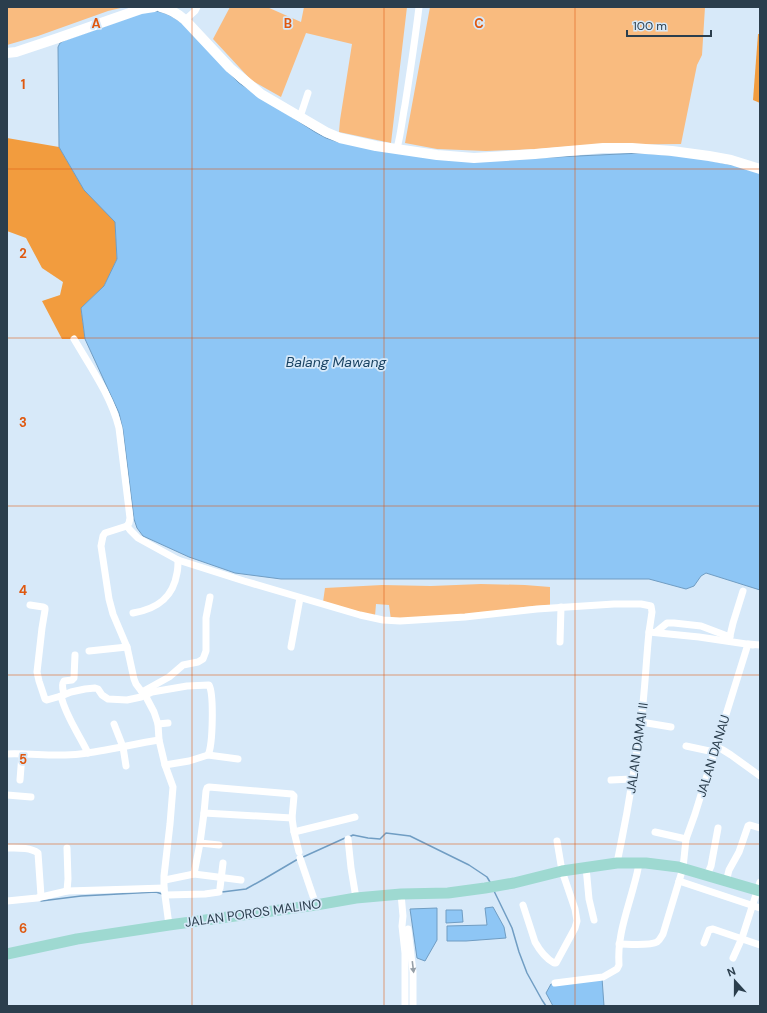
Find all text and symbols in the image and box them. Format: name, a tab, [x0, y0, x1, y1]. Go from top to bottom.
scale bar	[627, 12, 711, 38]
text: A	[91, 15, 101, 32]
text: B	[284, 15, 292, 32]
text: C	[474, 15, 484, 32]
text: 100 m	[633, 18, 667, 34]
text: 1	[21, 76, 25, 93]
text: 2	[19, 245, 27, 262]
water label: Balang Mawang	[286, 353, 386, 371]
text: 3	[19, 414, 27, 431]
text: 4	[19, 582, 27, 599]
street label: JALAN DAMAI II	[622, 701, 652, 795]
street label: JALAN DANAU	[692, 713, 734, 799]
text: 5	[19, 751, 27, 768]
street label: JALAN POROS MALINO	[184, 895, 322, 931]
text: 6	[19, 920, 27, 937]
one-way arrow	[409, 961, 416, 973]
north arrow	[715, 961, 755, 1001]
text: N	[725, 964, 738, 980]

